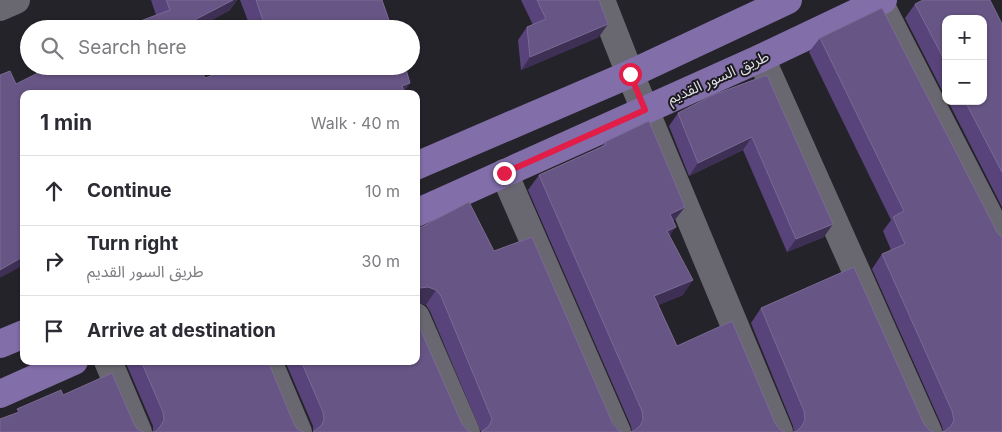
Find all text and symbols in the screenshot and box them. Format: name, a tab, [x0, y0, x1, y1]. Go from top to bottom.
map controls	[942, 15, 987, 105]
button: +	[942, 15, 987, 60]
search box	[20, 20, 420, 75]
icon: search	[38, 34, 66, 62]
text: Search here	[78, 36, 187, 59]
street label: طريق السور القديم	[664, 46, 773, 110]
button: −	[942, 60, 987, 105]
route start	[619, 63, 642, 86]
text: 1 min	[40, 110, 92, 135]
text: Walk · 40 m	[311, 113, 400, 133]
route end	[493, 162, 516, 185]
icon: ahead	[40, 177, 68, 205]
text: Continue	[87, 179, 172, 202]
text: 10 m	[365, 181, 400, 201]
text: Turn right	[87, 232, 178, 255]
icon: right	[40, 247, 68, 275]
text: 30 m	[362, 251, 400, 271]
text: طريق السور القديم	[87, 261, 204, 281]
icon: arrive	[40, 317, 68, 345]
text: Arrive at destination	[87, 319, 276, 342]

